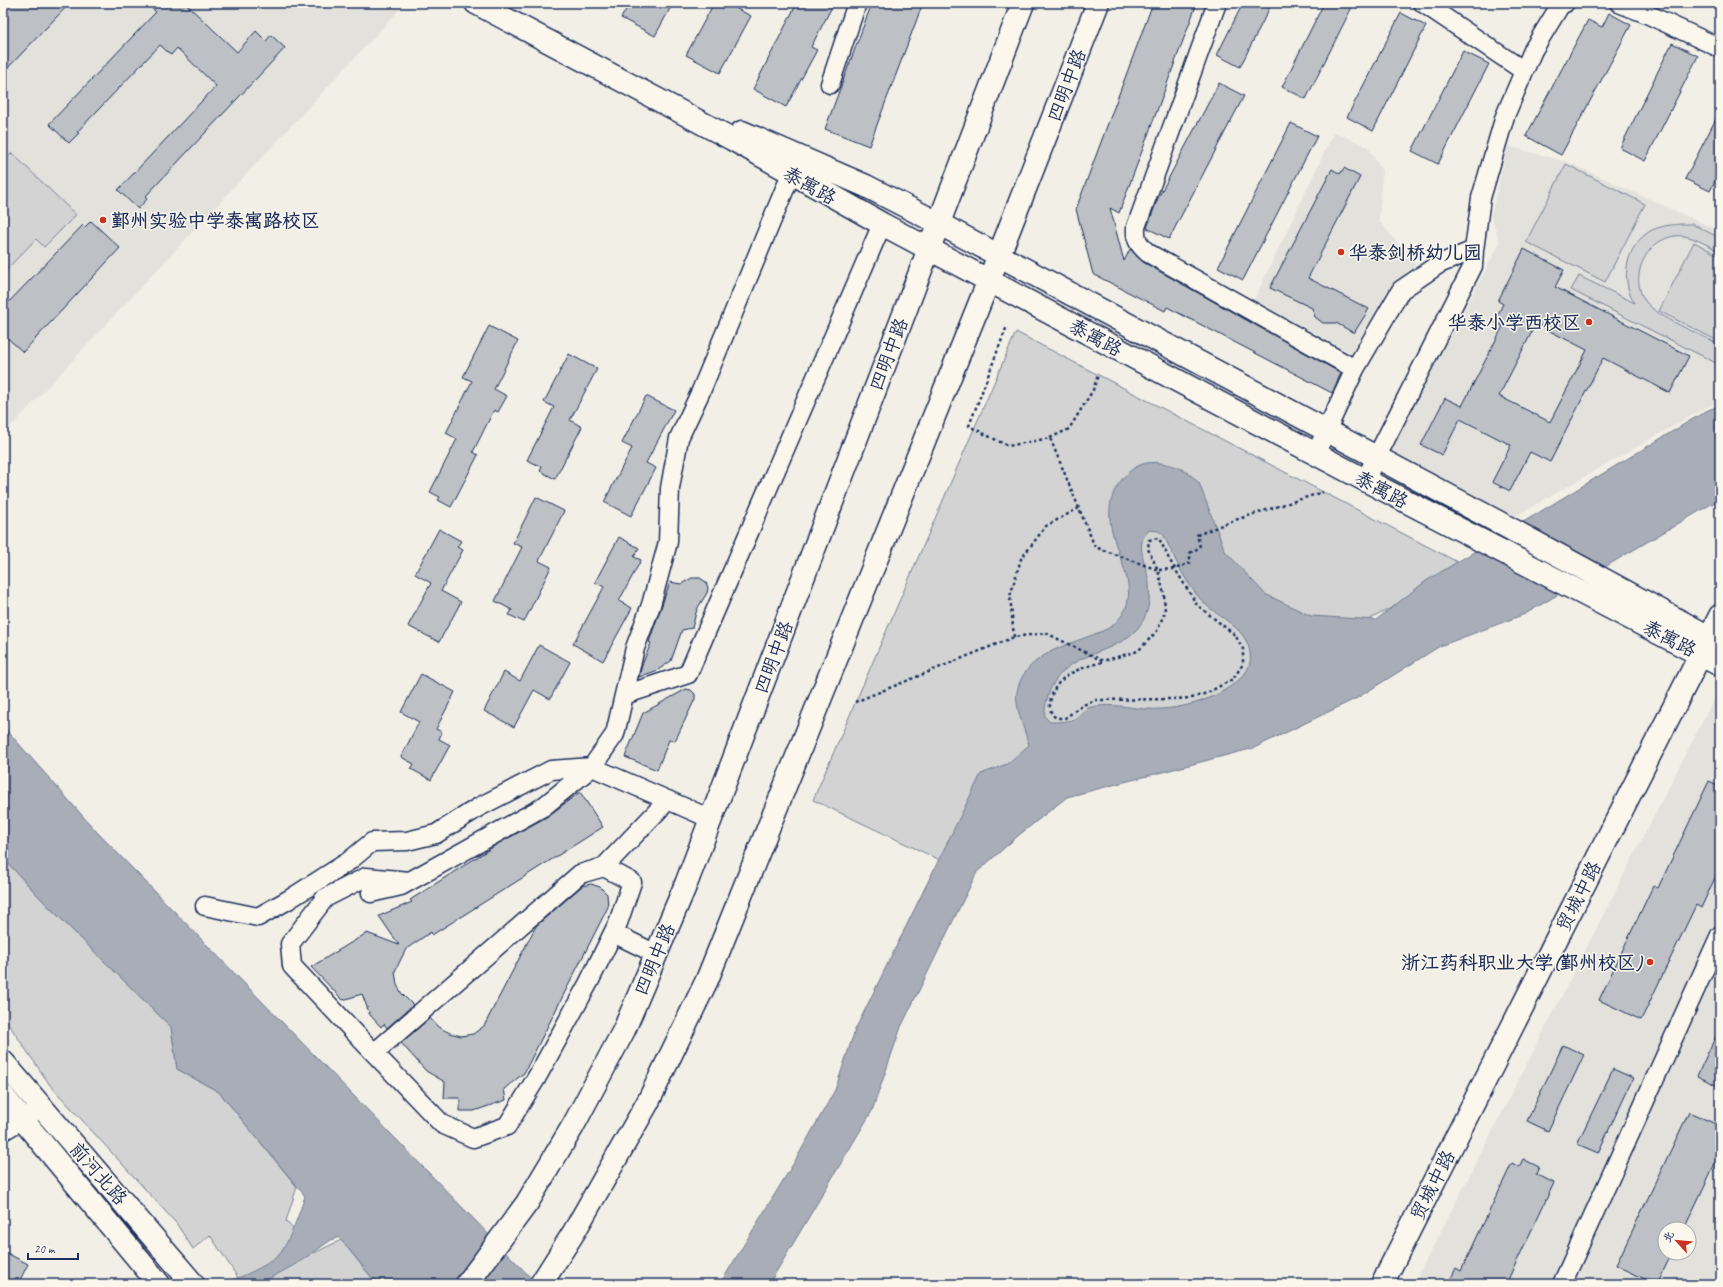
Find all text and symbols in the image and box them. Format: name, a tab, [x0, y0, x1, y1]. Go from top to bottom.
street label: 四明中路	[1042, 46, 1092, 125]
street label: 泰寓路	[779, 162, 840, 210]
place label: 鄞州实验中学泰寓路校区	[111, 209, 320, 233]
marker: 鄞州实验中学泰寓路校区	[98, 215, 108, 225]
place label: 华泰剑桥幼儿园	[1349, 241, 1482, 265]
marker: 华泰剑桥幼儿园	[1336, 247, 1346, 257]
place label: 华泰小学西校区	[1448, 311, 1581, 335]
street label: 泰寓路	[1065, 314, 1126, 362]
street label: 四明中路	[864, 315, 914, 394]
marker: 华泰小学西校区	[1584, 317, 1594, 327]
street label: 泰寓路	[1351, 466, 1412, 514]
street label: 泰寓路	[1639, 615, 1700, 663]
street label: 四明中路	[749, 618, 799, 697]
street label: 贸城中路	[1551, 857, 1607, 936]
street label: 四明中路	[629, 920, 681, 999]
place label: 浙江药科职业大学(鄞州校区)	[1401, 951, 1644, 975]
marker: 浙江药科职业大学(鄞州校区)	[1645, 957, 1655, 967]
street label: 前河北路	[64, 1137, 132, 1210]
street label: 贸城中路	[1405, 1146, 1461, 1225]
north arrow	[1657, 1221, 1697, 1261]
text: 北	[1659, 1228, 1677, 1245]
scale bar	[28, 1235, 78, 1261]
text: 20 m	[34, 1241, 56, 1257]

